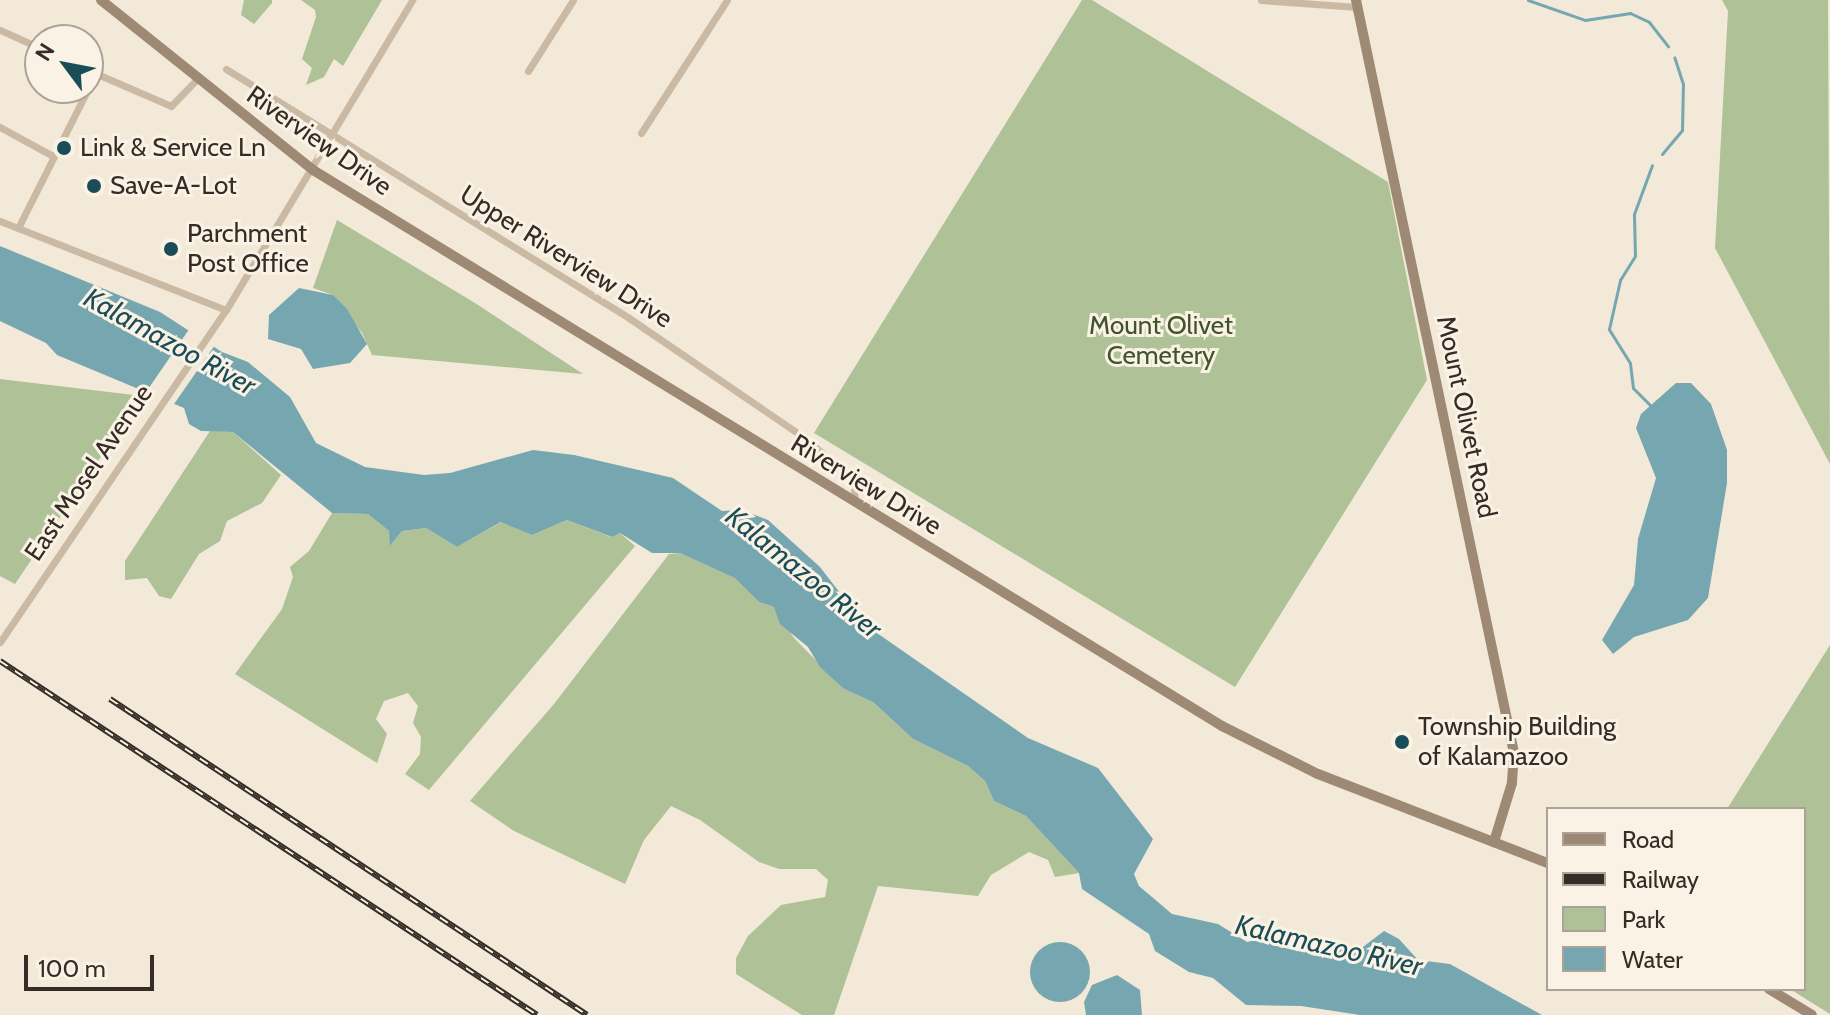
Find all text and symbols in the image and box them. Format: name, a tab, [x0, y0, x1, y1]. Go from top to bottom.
north arrow	[24, 24, 104, 104]
text: N	[29, 38, 60, 66]
street label: Riverview Drive	[241, 80, 397, 202]
place label: Link & Service Ln	[80, 132, 266, 164]
marker: Link & Service Ln	[55, 139, 73, 157]
place label: Save-A-Lot	[110, 170, 237, 202]
marker: Save-A-Lot	[85, 177, 103, 195]
street label: Upper Riverview Drive	[454, 179, 678, 335]
place label: Parchment Post Office	[187, 218, 309, 280]
marker: Parchment Post Office	[162, 240, 180, 258]
water label: Kalamazoo River	[78, 280, 262, 402]
park label: Mount Olivet Cemetery	[1089, 310, 1233, 372]
street label: Mount Olivet Road	[1429, 313, 1503, 521]
street label: East Mosel Avenue	[19, 379, 159, 567]
street label: Riverview Drive	[785, 428, 947, 542]
water label: Kalamazoo River	[719, 499, 889, 645]
place label: Township Building of Kalamazoo	[1418, 711, 1616, 772]
marker: Township Building of Kalamazoo	[1393, 733, 1411, 751]
legend	[1546, 807, 1806, 991]
text: Road	[1622, 825, 1674, 854]
text: Railway	[1622, 865, 1699, 894]
text: Park	[1622, 905, 1665, 934]
water label: Kalamazoo River	[1232, 907, 1426, 983]
scale bar	[28, 939, 158, 989]
text: Water	[1622, 945, 1683, 974]
text: 100 m	[38, 954, 106, 983]

